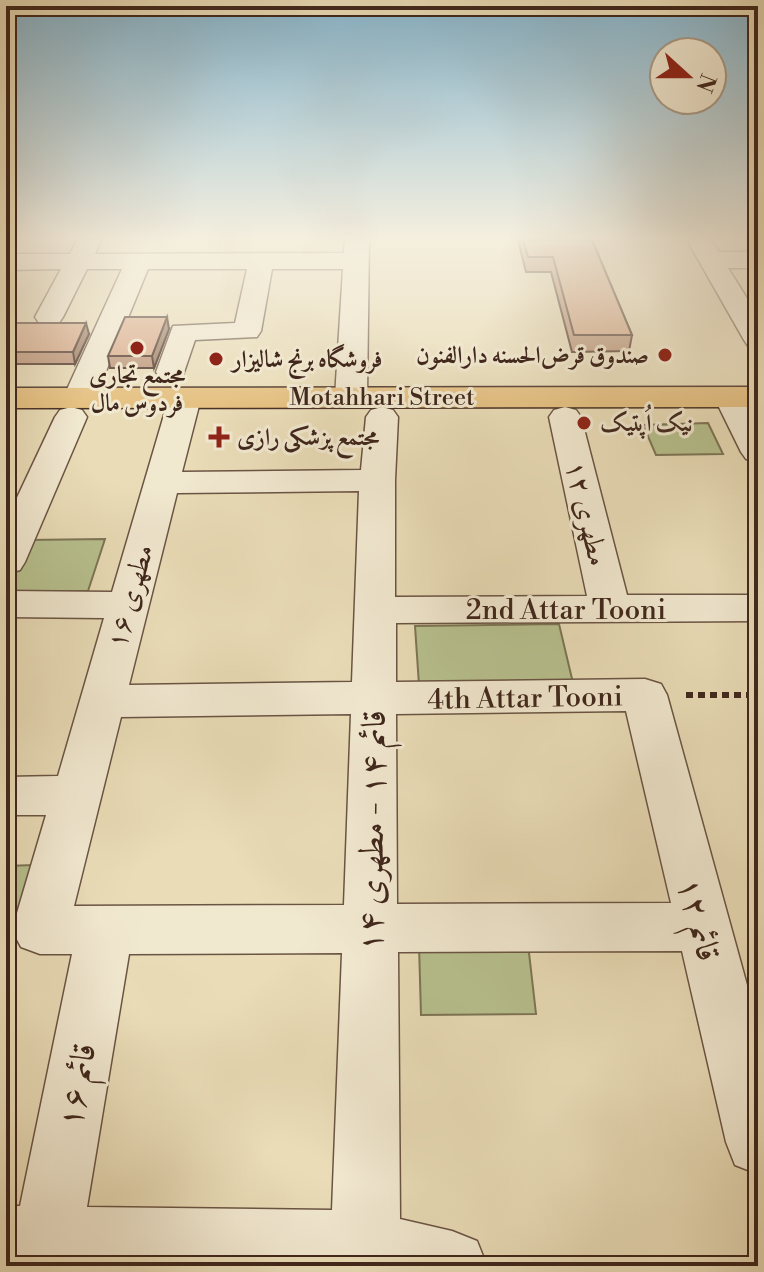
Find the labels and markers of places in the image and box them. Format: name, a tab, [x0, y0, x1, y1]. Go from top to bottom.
marker: مجتمع تجاری فردوس مال	[128, 339, 146, 357]
place label: صندوق قرض‌الحسنه دارالفنون	[416, 341, 649, 371]
place label: فروشگاه برنج شالیزار	[229, 343, 383, 379]
marker: صندوق قرض‌الحسنه دارالفنون	[656, 346, 674, 364]
marker: فروشگاه برنج شالیزار	[207, 350, 225, 368]
place label: مجتمع تجاری فردوس مال	[89, 361, 185, 419]
place label: نیک اُپتیک	[600, 404, 693, 439]
marker: نیک اُپتیک	[575, 414, 593, 432]
place label: مجتمع پزشکی رازی	[237, 423, 379, 459]
marker: مجتمع پزشکی رازی	[208, 426, 230, 448]

